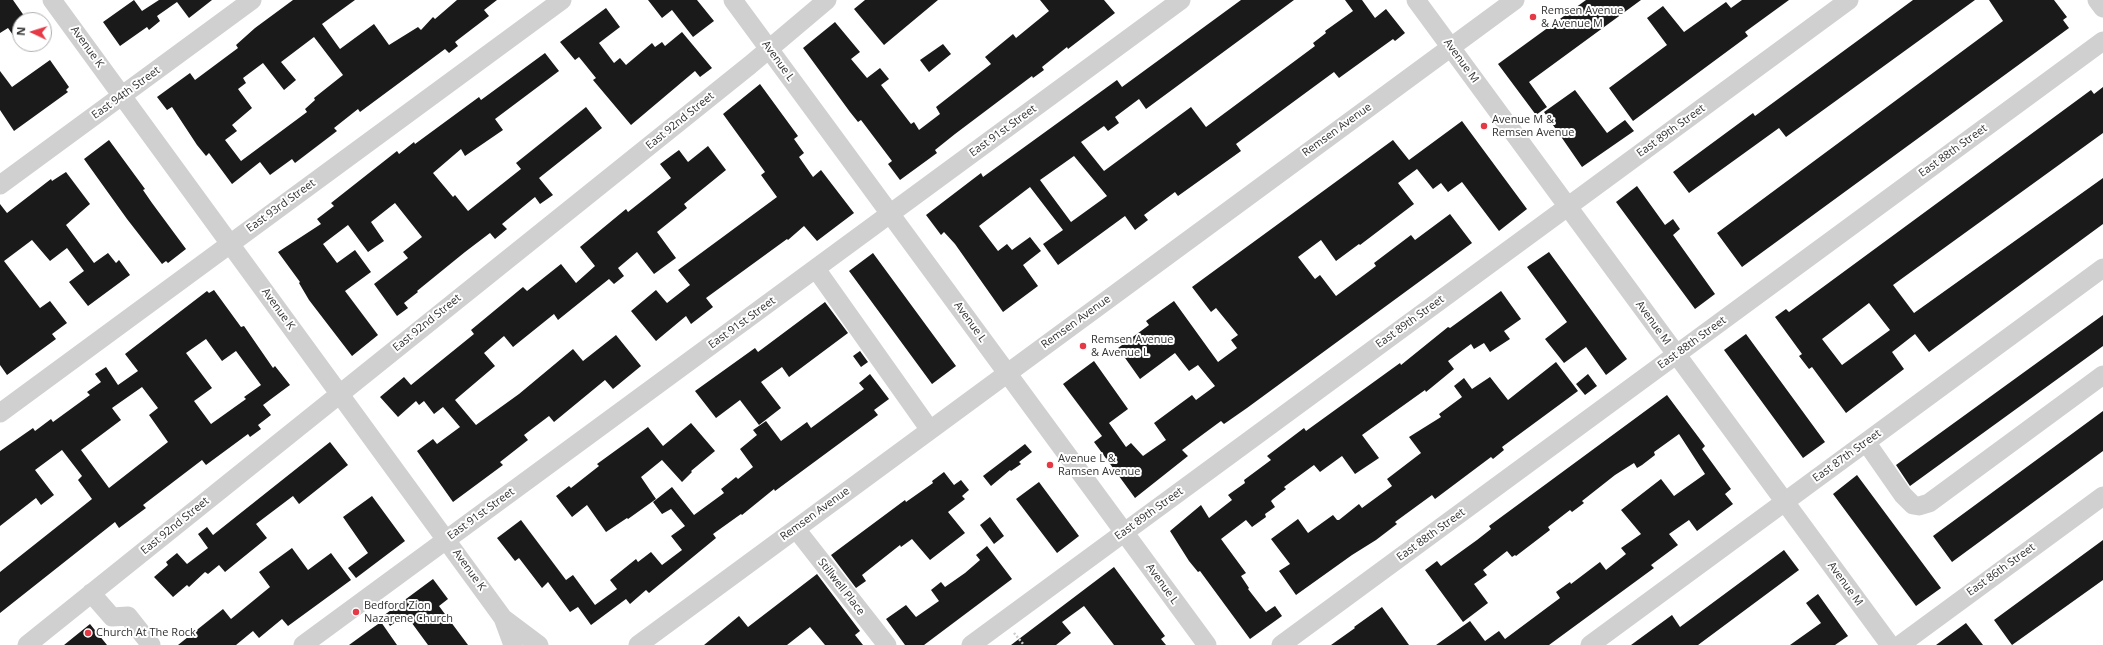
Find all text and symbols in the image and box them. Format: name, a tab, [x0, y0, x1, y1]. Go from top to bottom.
place label: Remsen Avenue & Avenue M	[1541, 4, 1623, 30]
north arrow	[12, 12, 52, 52]
marker: Remsen Avenue & Avenue M	[1528, 12, 1538, 22]
street label: Avenue K	[68, 24, 106, 70]
text: N	[13, 26, 28, 36]
street label: Avenue M	[1441, 36, 1481, 86]
street label: Avenue L	[759, 38, 797, 84]
street label: East 94th Street	[89, 64, 163, 122]
street label: East 92nd Street	[643, 89, 717, 153]
street label: Remsen Avenue	[1300, 100, 1374, 160]
street label: East 91st Street	[967, 102, 1039, 160]
street label: East 89th Street	[1634, 102, 1708, 160]
place label: Avenue M & Remsen Avenue	[1492, 113, 1574, 139]
marker: Avenue M & Remsen Avenue	[1479, 121, 1489, 131]
street label: East 88th Street	[1916, 122, 1990, 180]
street label: East 93rd Street	[244, 177, 318, 235]
street label: Avenue K	[259, 286, 297, 332]
street label: East 92nd Street	[390, 291, 464, 355]
street label: Remsen Avenue	[1039, 292, 1113, 352]
street label: East 89th Street	[1373, 293, 1447, 351]
street label: East 91st Street	[706, 294, 778, 352]
street label: Avenue M	[1633, 298, 1673, 348]
street label: Avenue L	[951, 299, 989, 345]
street label: East 88th Street	[1655, 314, 1729, 372]
place label: Remsen Avenue & Avenue L	[1091, 333, 1173, 359]
marker: Remsen Avenue & Avenue L	[1078, 341, 1088, 351]
street label: East 87th Street	[1810, 427, 1884, 485]
place label: Avenue L & Ramsen Avenue	[1058, 452, 1140, 478]
marker: Avenue L & Ramsen Avenue	[1045, 460, 1055, 470]
street label: Remsen Avenue	[778, 484, 852, 544]
street label: East 91st Street	[445, 485, 517, 543]
street label: East 89th Street	[1112, 485, 1186, 543]
street label: East 92nd Street	[138, 494, 212, 558]
street label: East 88th Street	[1394, 506, 1468, 564]
street label: East 86th Street	[1964, 541, 2038, 599]
street label: Avenue K	[450, 547, 488, 593]
street label: Stillwell Place	[815, 556, 867, 618]
street label: Avenue M	[1825, 559, 1865, 609]
street label: Avenue L	[1143, 561, 1181, 607]
place label: Bedford Zion Nazarene Church	[364, 599, 453, 625]
marker: Bedford Zion Nazarene Church	[351, 607, 361, 617]
place label: Church At The Rock	[96, 626, 196, 640]
marker: Church At The Rock	[83, 628, 93, 638]

